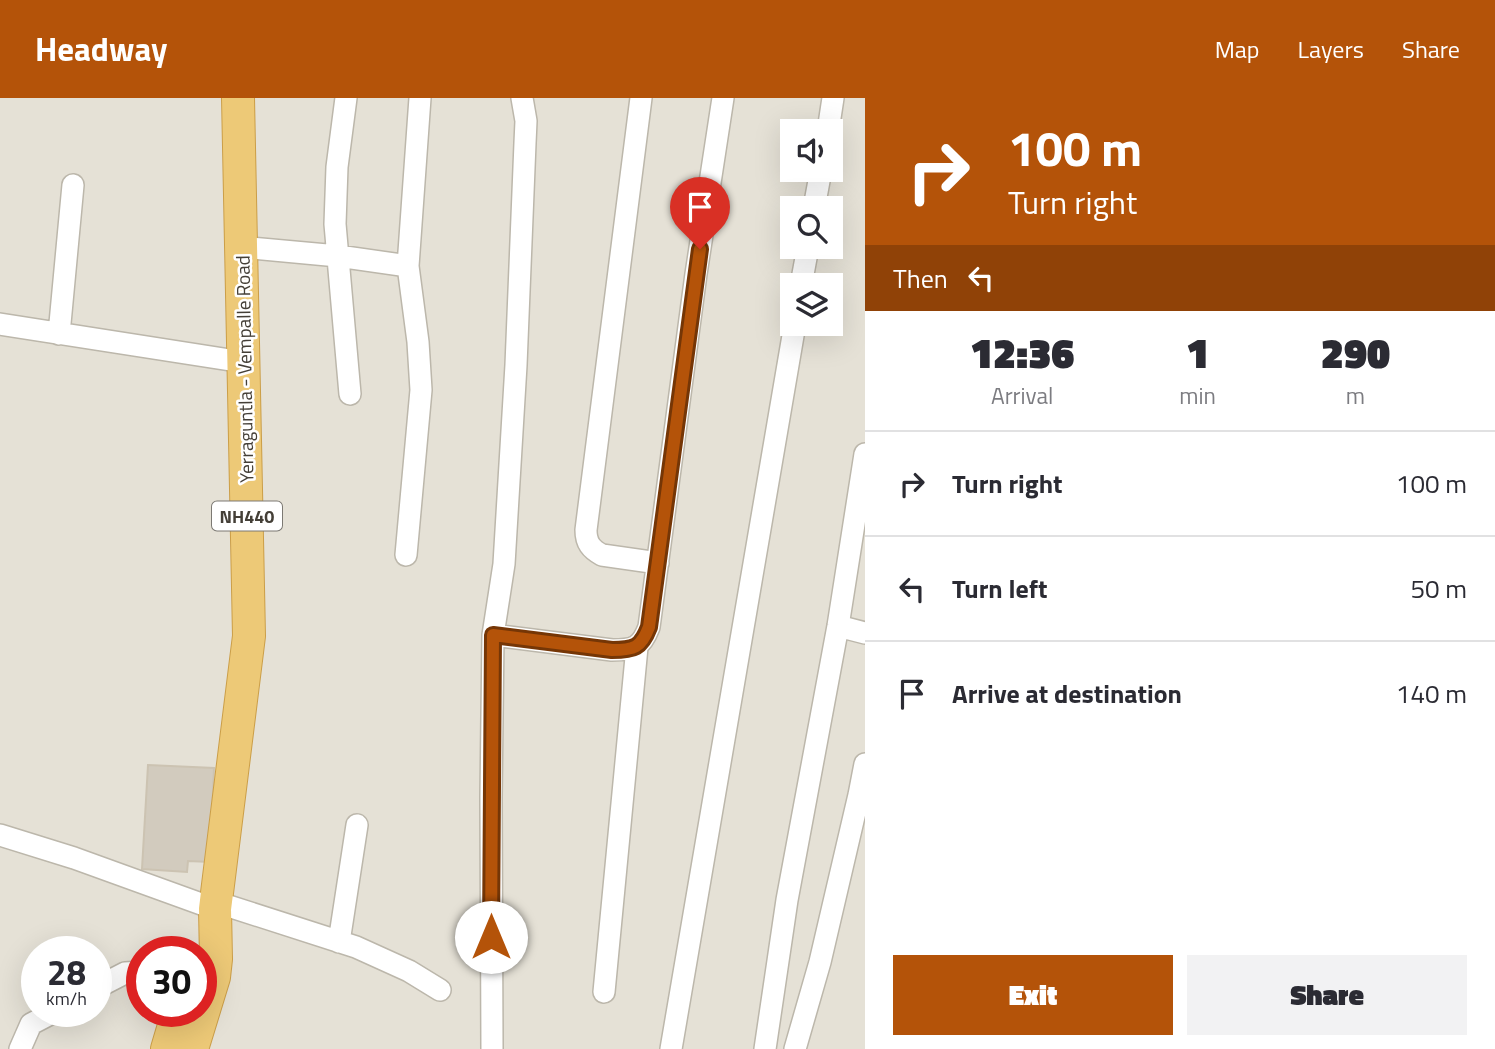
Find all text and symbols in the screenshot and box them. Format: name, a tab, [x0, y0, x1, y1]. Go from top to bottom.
text: Headway	[35, 24, 168, 74]
text: Map	[1215, 31, 1260, 67]
text: Layers	[1298, 31, 1364, 67]
text: Share	[1402, 31, 1460, 67]
text: 100 m	[1008, 110, 1142, 185]
map controls	[780, 119, 843, 336]
button: sound	[780, 119, 843, 182]
icon: right	[893, 126, 984, 217]
pin	[670, 177, 730, 249]
text: Turn right	[1008, 178, 1137, 226]
icon: arrive	[681, 188, 719, 226]
button: search	[780, 196, 843, 259]
street label: Yerraguntla - Vempalle Road	[228, 255, 260, 483]
text: Then	[893, 259, 948, 298]
icon: left	[962, 259, 1000, 297]
button: layers	[780, 273, 843, 336]
text: 12:36	[970, 320, 1074, 384]
text: 1	[1186, 320, 1209, 384]
text: 290	[1321, 320, 1390, 384]
text: Arrival	[991, 378, 1053, 413]
text: min	[1179, 378, 1216, 413]
text: m	[1346, 378, 1365, 413]
text: Turn right	[952, 464, 1063, 503]
text: 100 m	[1396, 464, 1467, 503]
icon: right	[893, 465, 931, 503]
road number: NH440	[212, 502, 282, 530]
text: Turn left	[952, 569, 1047, 608]
text: 50 m	[1410, 569, 1467, 608]
icon: left	[893, 570, 931, 608]
text: Arrive at destination	[952, 674, 1182, 713]
text: 140 m	[1396, 674, 1467, 713]
icon: arrive	[893, 675, 931, 713]
position arrow	[454, 900, 528, 974]
speed limit sign: 30	[126, 936, 217, 1027]
text: 28	[47, 945, 86, 999]
button: Exit	[893, 955, 1173, 1035]
button: Share	[1187, 955, 1467, 1035]
text: km/h	[46, 985, 87, 1012]

